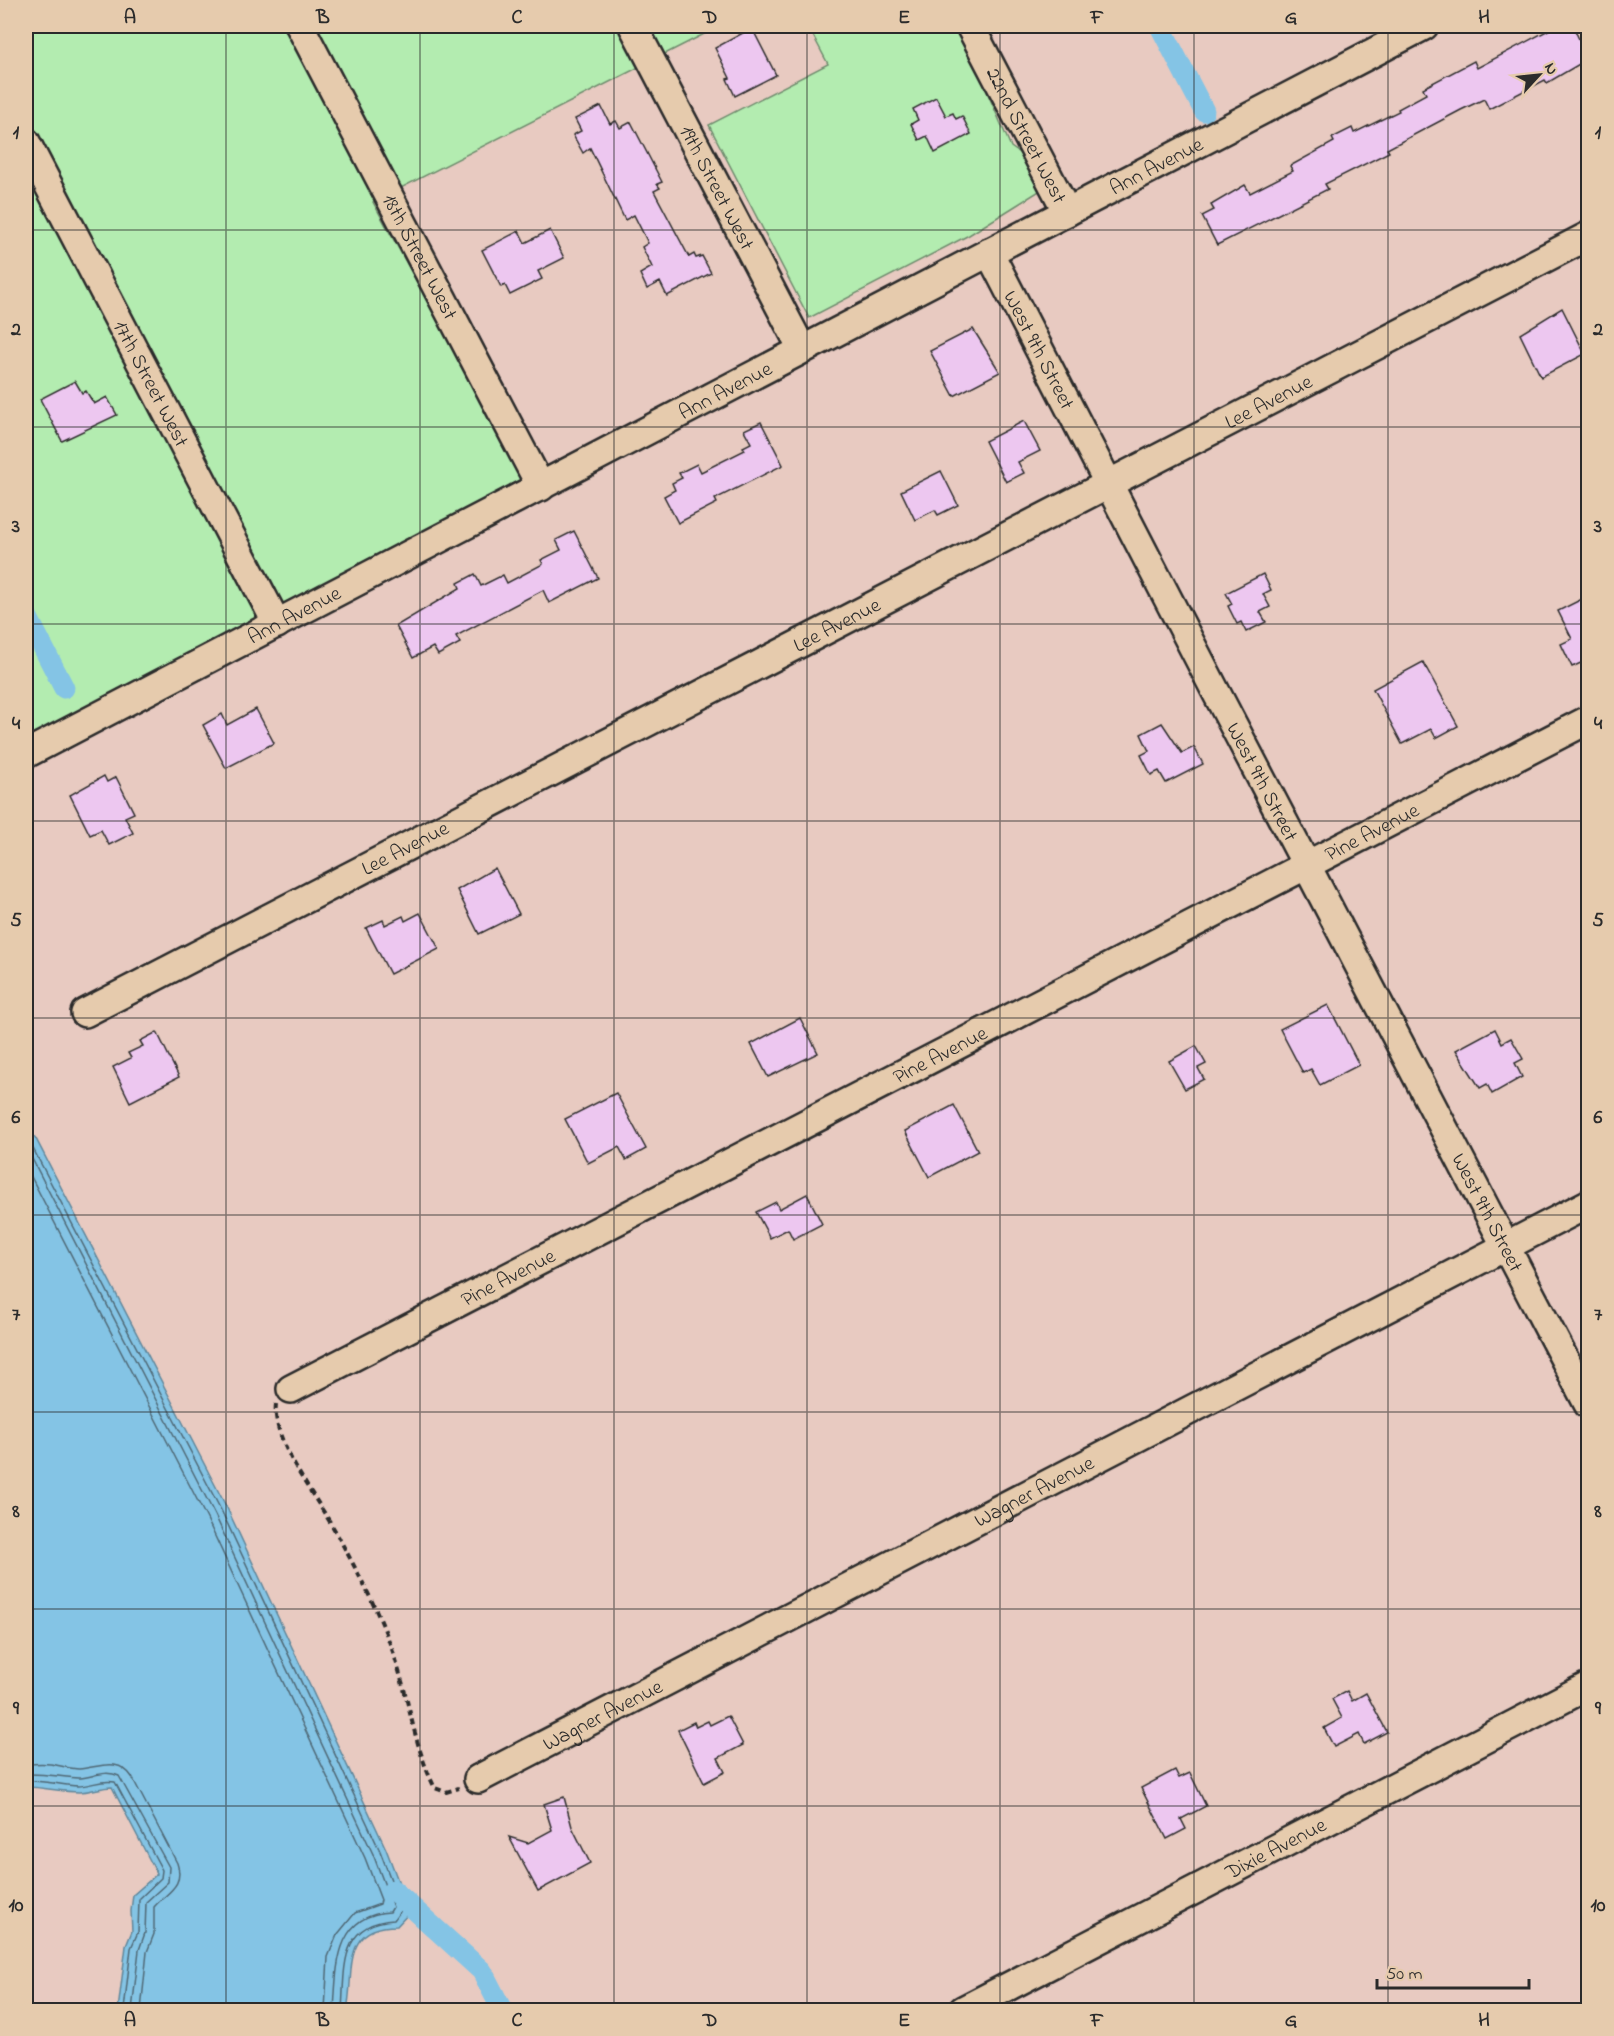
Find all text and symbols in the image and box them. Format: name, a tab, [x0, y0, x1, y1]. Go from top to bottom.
text: A	[124, 4, 136, 33]
text: B	[315, 4, 330, 33]
text: C	[512, 4, 523, 33]
text: D	[702, 4, 717, 33]
text: E	[898, 4, 910, 33]
text: F	[1090, 4, 1104, 33]
text: G	[1285, 4, 1298, 33]
text: H	[1478, 4, 1490, 33]
north arrow	[1509, 45, 1569, 105]
text: N	[1537, 59, 1564, 80]
street label: 22nd Street West	[977, 63, 1073, 209]
text: 1	[13, 119, 20, 148]
text: 1	[1595, 119, 1602, 148]
street label: 19th Street West	[671, 121, 761, 256]
street label: Ann Avenue	[1105, 130, 1209, 204]
street label: 18th Street West	[373, 189, 464, 326]
street label: West 9th Street	[994, 286, 1081, 415]
street label: 17th Street West	[104, 315, 195, 453]
text: 2	[10, 316, 21, 345]
text: 2	[1592, 316, 1603, 345]
street label: Ann Avenue	[674, 355, 778, 429]
street label: Lee Avenue	[1220, 368, 1319, 438]
text: 3	[11, 513, 20, 542]
text: 3	[1593, 513, 1602, 542]
street label: Ann Avenue	[243, 579, 347, 653]
street label: Lee Avenue	[788, 591, 887, 661]
text: 4	[12, 710, 21, 739]
text: 4	[1594, 710, 1603, 739]
street label: West 9th Street	[1217, 718, 1304, 847]
street label: Pine Avenue	[1320, 796, 1426, 870]
street label: Lee Avenue	[357, 814, 455, 885]
text: 5	[10, 907, 22, 936]
text: 5	[1592, 907, 1604, 936]
street label: Pine Avenue	[888, 1019, 994, 1093]
text: 6	[12, 1104, 21, 1133]
text: 6	[1594, 1104, 1603, 1133]
street label: West 9th Street	[1443, 1148, 1529, 1278]
street label: Pine Avenue	[456, 1242, 562, 1316]
text: 7	[12, 1301, 21, 1330]
text: 7	[1594, 1301, 1603, 1330]
street label: Wagner Avenue	[970, 1449, 1101, 1536]
text: 8	[11, 1498, 20, 1527]
text: 8	[1593, 1498, 1602, 1527]
street label: Wagner Avenue	[538, 1673, 669, 1760]
text: 9	[12, 1695, 20, 1724]
text: 9	[1594, 1695, 1602, 1724]
street label: Dixie Avenue	[1220, 1811, 1333, 1889]
text: 10	[9, 1892, 24, 1921]
text: 10	[1591, 1892, 1606, 1921]
scale bar	[1377, 1952, 1528, 1990]
text: 50 m	[1386, 1962, 1423, 1988]
text: A	[124, 2007, 136, 2036]
text: B	[315, 2007, 330, 2036]
text: C	[512, 2007, 523, 2036]
text: D	[702, 2007, 717, 2036]
text: E	[898, 2007, 910, 2036]
text: F	[1090, 2007, 1104, 2036]
text: G	[1285, 2007, 1298, 2036]
text: H	[1478, 2007, 1490, 2036]

